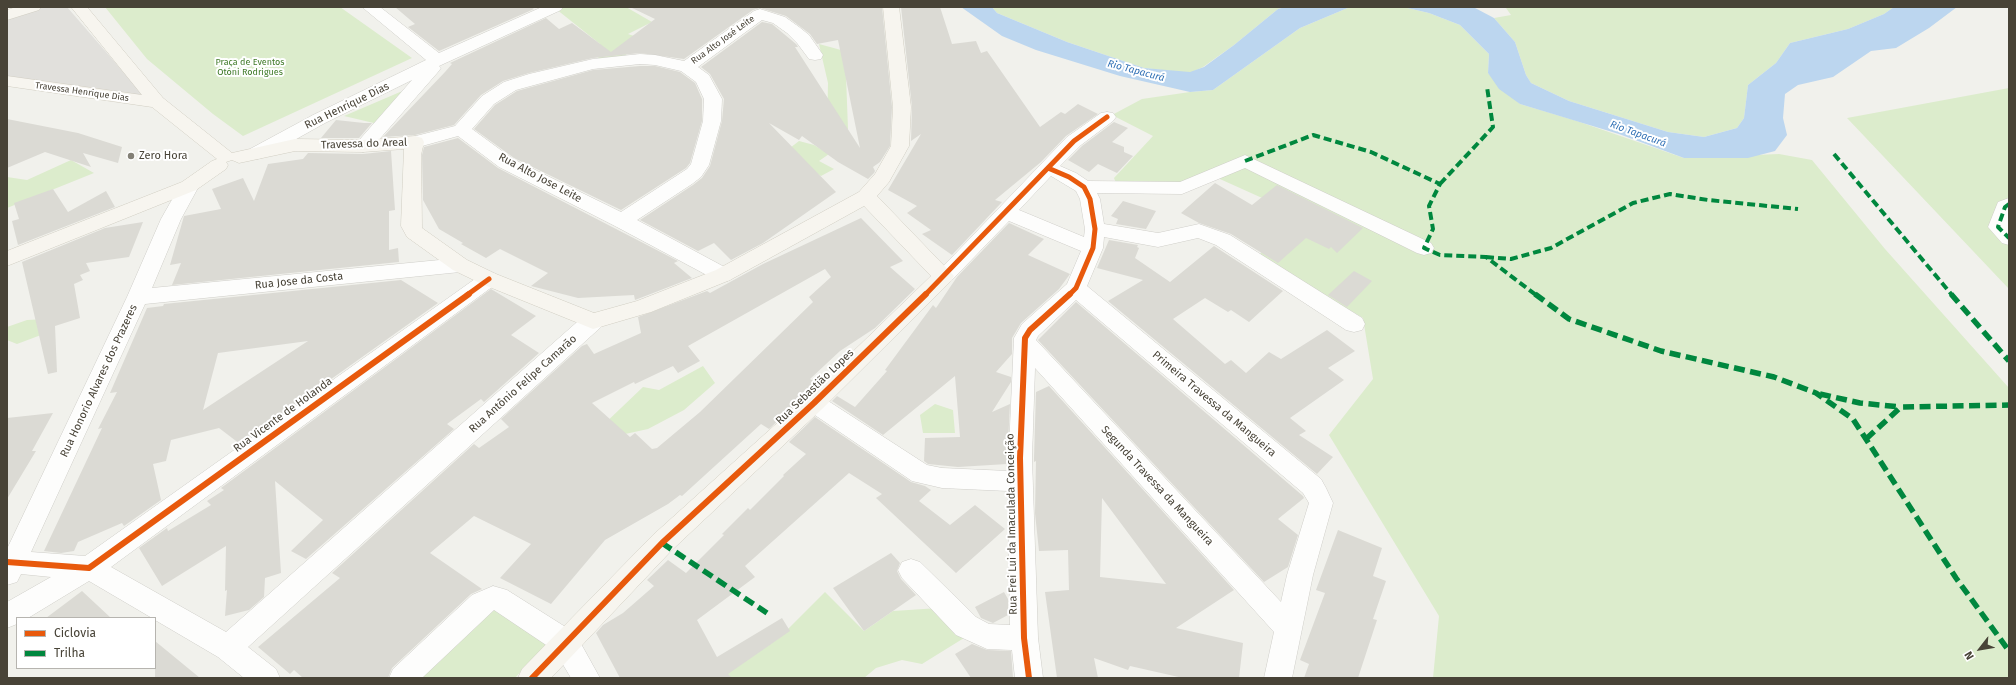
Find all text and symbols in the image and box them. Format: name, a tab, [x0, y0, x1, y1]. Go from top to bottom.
street label: Rua Alto José Leite	[689, 13, 757, 67]
park label: Praça de Eventos Otóni Rodrigues	[215, 57, 285, 78]
water label: Rio Tapacurá	[1106, 58, 1166, 84]
street label: Travessa Henrique Dias	[34, 80, 130, 104]
street label: Rua Henrique Dias	[303, 80, 391, 132]
water label: Rio Tapacurá	[1608, 118, 1668, 150]
street label: Travessa do Areal	[321, 136, 407, 152]
place label: Zero Hora	[139, 149, 187, 163]
street label: Rua Alto Jose Leite	[496, 150, 584, 206]
marker: Zero Hora	[126, 151, 136, 161]
street label: Rua Jose da Costa	[254, 270, 344, 292]
street label: Rua Honorio Alvares dos Prazeres	[58, 303, 140, 459]
street label: Rua Antônio Felipe Camarão	[466, 332, 580, 436]
street label: Rua Sebastião Lopes	[773, 346, 857, 428]
street label: Primeira Travessa da Mangueira	[1149, 348, 1279, 460]
street label: Rua Vicente de Holanda	[231, 375, 335, 455]
street label: Segunda Travessa da Mangueira	[1098, 423, 1216, 549]
street label: Rua Frei Lui da Imaculada Conceição	[1004, 433, 1020, 615]
legend	[16, 617, 156, 669]
text: Ciclovia	[54, 626, 96, 640]
north arrow	[1960, 629, 2000, 669]
text: Trilha	[54, 646, 85, 660]
text: N	[1962, 649, 1977, 662]

